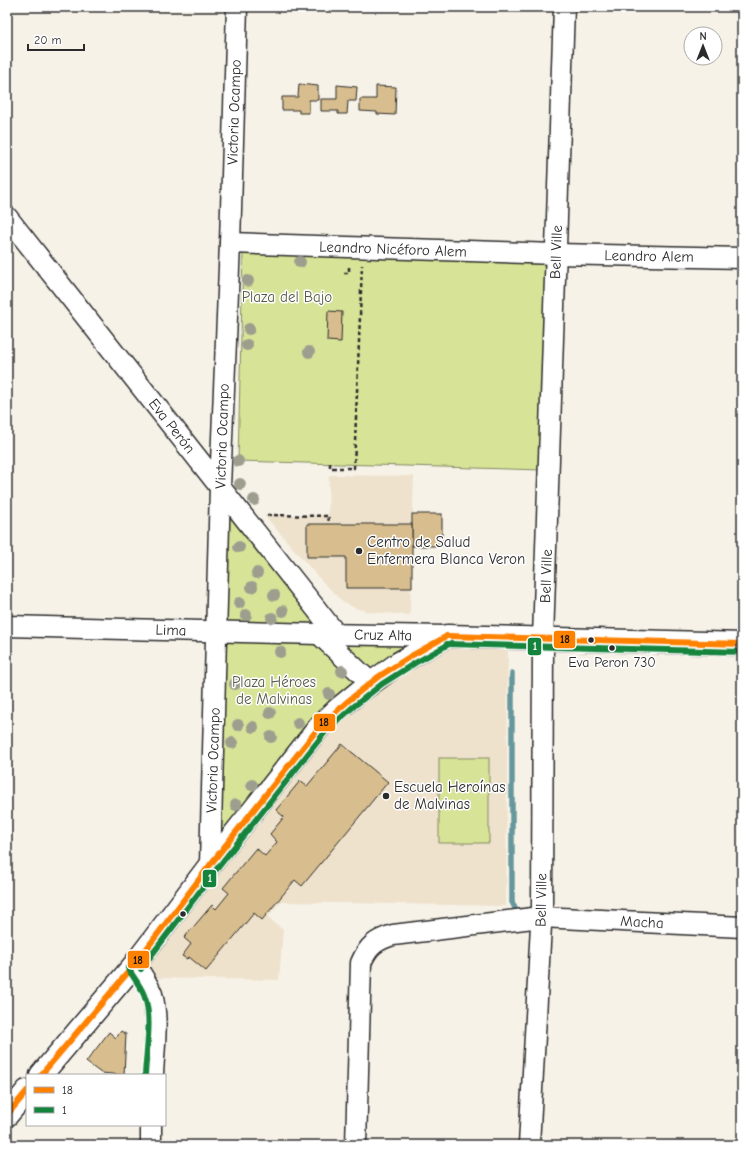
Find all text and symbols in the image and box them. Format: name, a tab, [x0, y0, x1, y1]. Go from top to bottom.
scale bar	[28, 26, 84, 52]
north arrow	[683, 26, 723, 66]
text: N	[699, 30, 707, 43]
text: 20 m	[34, 33, 62, 47]
street label: Victoria Ocampo	[223, 59, 245, 165]
street label: Bell Ville	[546, 224, 566, 279]
street label: Leandro Nicéforo Alem	[319, 237, 467, 261]
street label: Leandro Alem	[604, 246, 694, 266]
park label: Plaza del Bajo	[242, 288, 332, 306]
street label: Victoria Ocampo	[211, 383, 233, 489]
street label: Eva Perón	[145, 395, 199, 457]
place label: Centro de Salud Enfermera Blanca Veron	[367, 533, 525, 568]
marker: Centro de Salud Enfermera Blanca Veron	[354, 546, 364, 556]
street label: Bell Ville	[536, 548, 556, 603]
street label: Lima	[155, 620, 187, 640]
street label: Cruz Alta	[354, 625, 412, 645]
line badge: 18	[553, 630, 576, 649]
text: 18	[560, 633, 570, 646]
unlabelled marker	[586, 635, 596, 645]
line badge: 1	[527, 637, 542, 656]
text: 1	[533, 640, 537, 653]
marker: Eva Peron 730	[607, 643, 617, 653]
place label: Eva Peron 730	[568, 654, 656, 671]
park label: Plaza Héroes de Malvinas	[232, 673, 316, 708]
street label: Victoria Ocampo	[202, 707, 224, 813]
line badge: 18	[313, 713, 336, 732]
text: 18	[319, 716, 329, 729]
place label: Escuela Heroínas de Malvinas	[394, 778, 505, 813]
marker: Escuela Heroínas de Malvinas	[381, 791, 391, 801]
line badge: 1	[202, 869, 217, 888]
text: 1	[208, 872, 212, 885]
street label: Bell Ville	[532, 872, 550, 927]
unlabelled marker	[178, 909, 188, 919]
street label: Macha	[620, 912, 664, 932]
line badge: 18	[127, 950, 150, 969]
text: 18	[133, 954, 143, 967]
legend	[26, 1074, 166, 1126]
text: 18	[62, 1083, 73, 1097]
text: 1	[62, 1103, 67, 1117]

